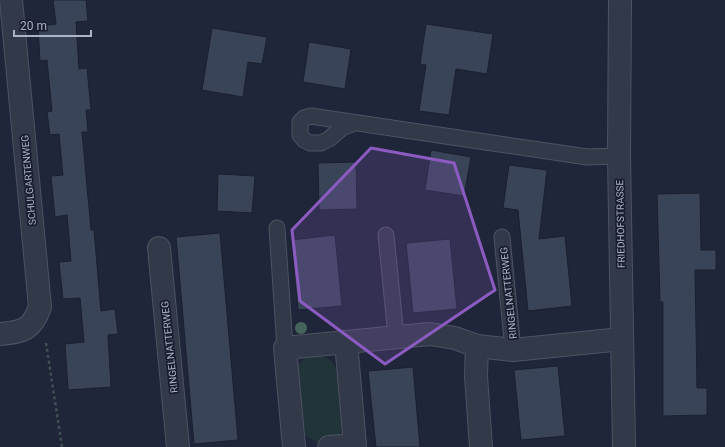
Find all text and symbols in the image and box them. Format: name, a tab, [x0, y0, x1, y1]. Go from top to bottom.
scale bar	[14, 12, 91, 38]
text: 20 m	[20, 19, 47, 33]
street label: SCHULGARTENWEG	[19, 134, 38, 225]
street label: FRIEDHOFSTRASSE	[614, 179, 627, 268]
street label: RINGELNATTERWEG	[498, 246, 519, 339]
street label: RINGELNATTERWEG	[159, 300, 180, 393]

